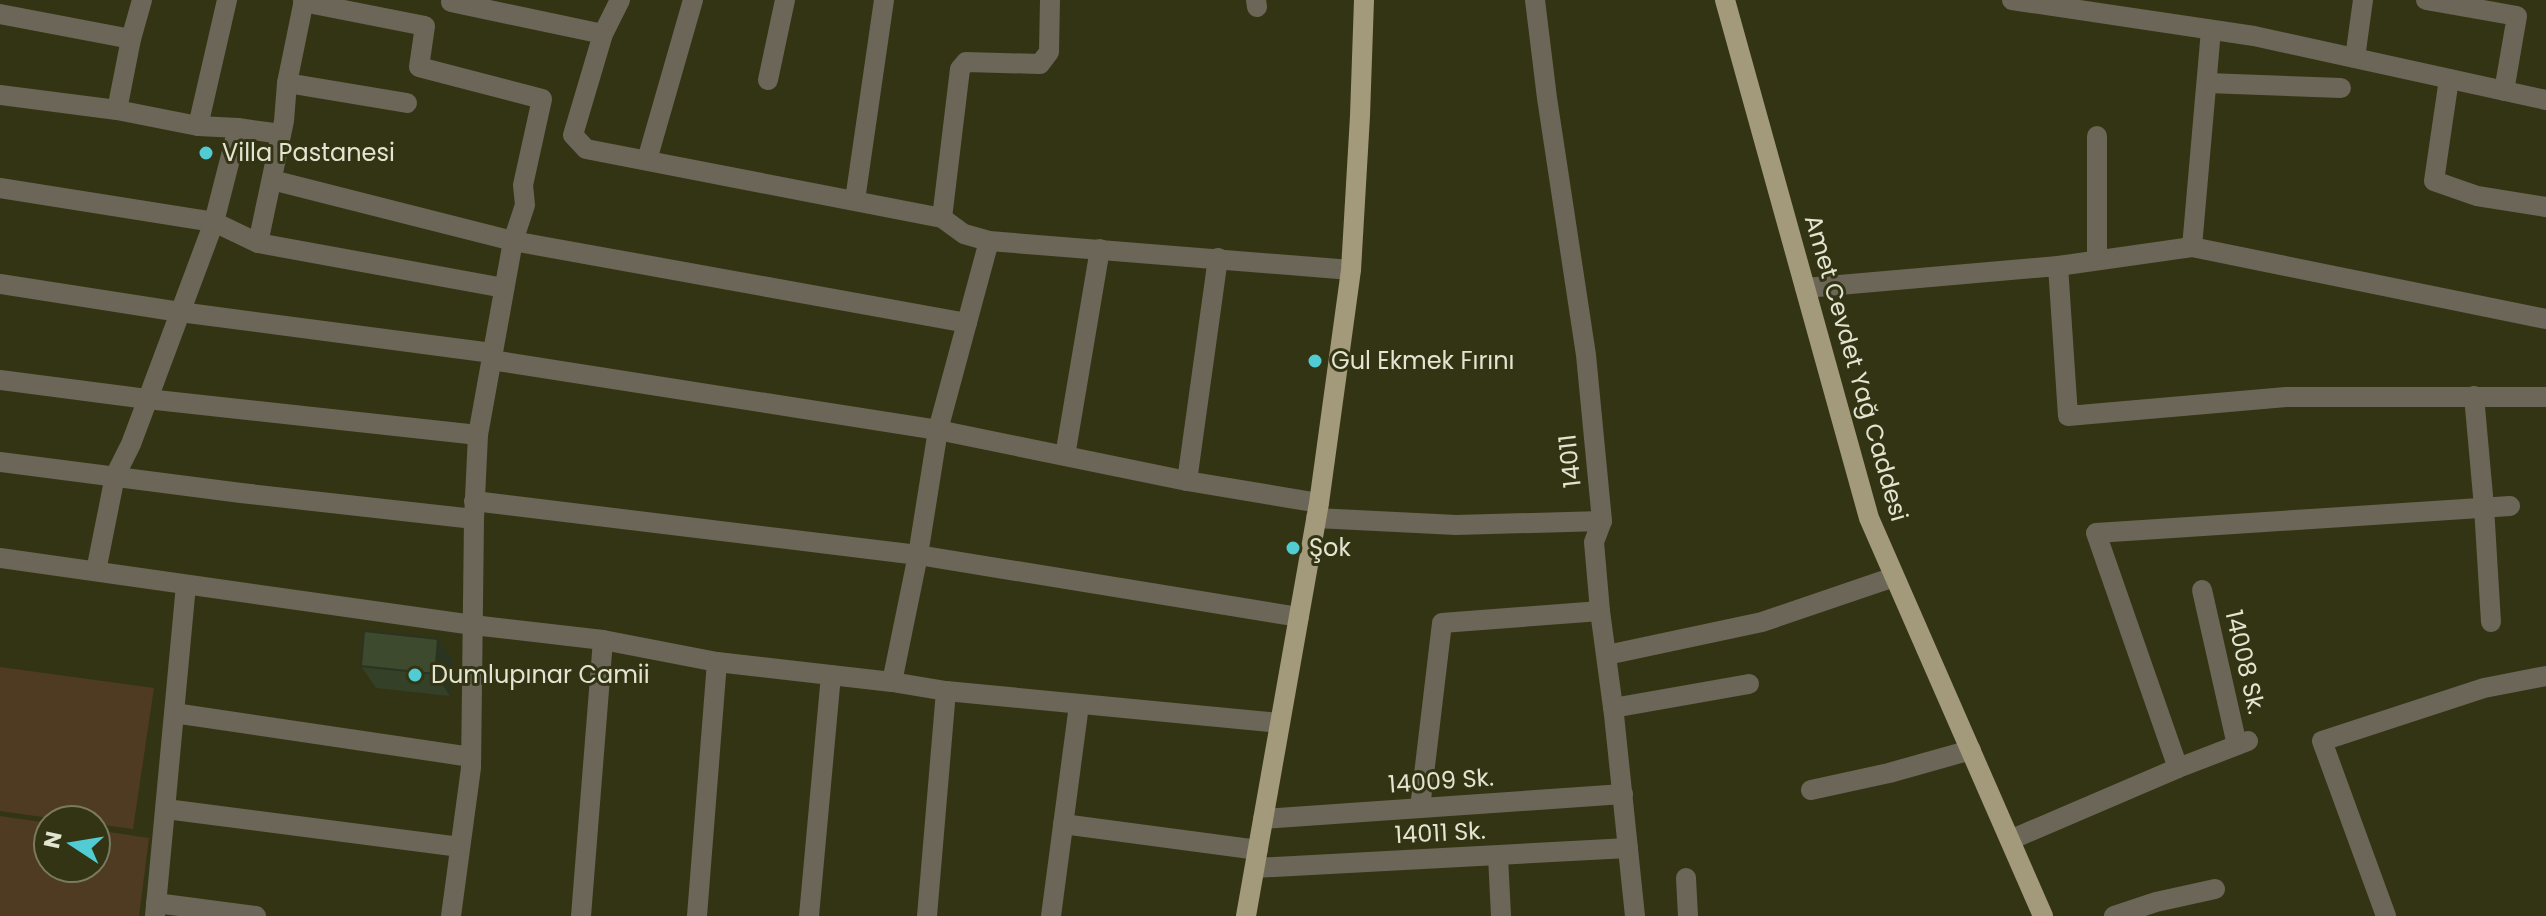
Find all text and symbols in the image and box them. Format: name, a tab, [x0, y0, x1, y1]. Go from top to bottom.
place label: Villa Pastanesi	[222, 136, 395, 169]
marker: Villa Pastanesi	[197, 144, 215, 162]
street label: Amet Cevdet Yağ Caddesi	[1797, 211, 1916, 525]
place label: Gul Ekmek Fırını	[1331, 344, 1515, 377]
marker: Gul Ekmek Fırını	[1306, 352, 1324, 370]
street label: 14011	[1550, 433, 1589, 489]
place label: Şok	[1309, 531, 1351, 564]
marker: Şok	[1284, 539, 1302, 557]
street label: 14008 Sk.	[2217, 607, 2273, 717]
place label: Dumlupınar Camii	[431, 658, 650, 691]
marker: Dumlupınar Camii	[406, 666, 424, 684]
street label: 14009 Sk.	[1387, 760, 1495, 801]
north arrow	[32, 804, 112, 884]
street label: 14011 Sk.	[1394, 814, 1486, 851]
text: N	[36, 829, 70, 851]

